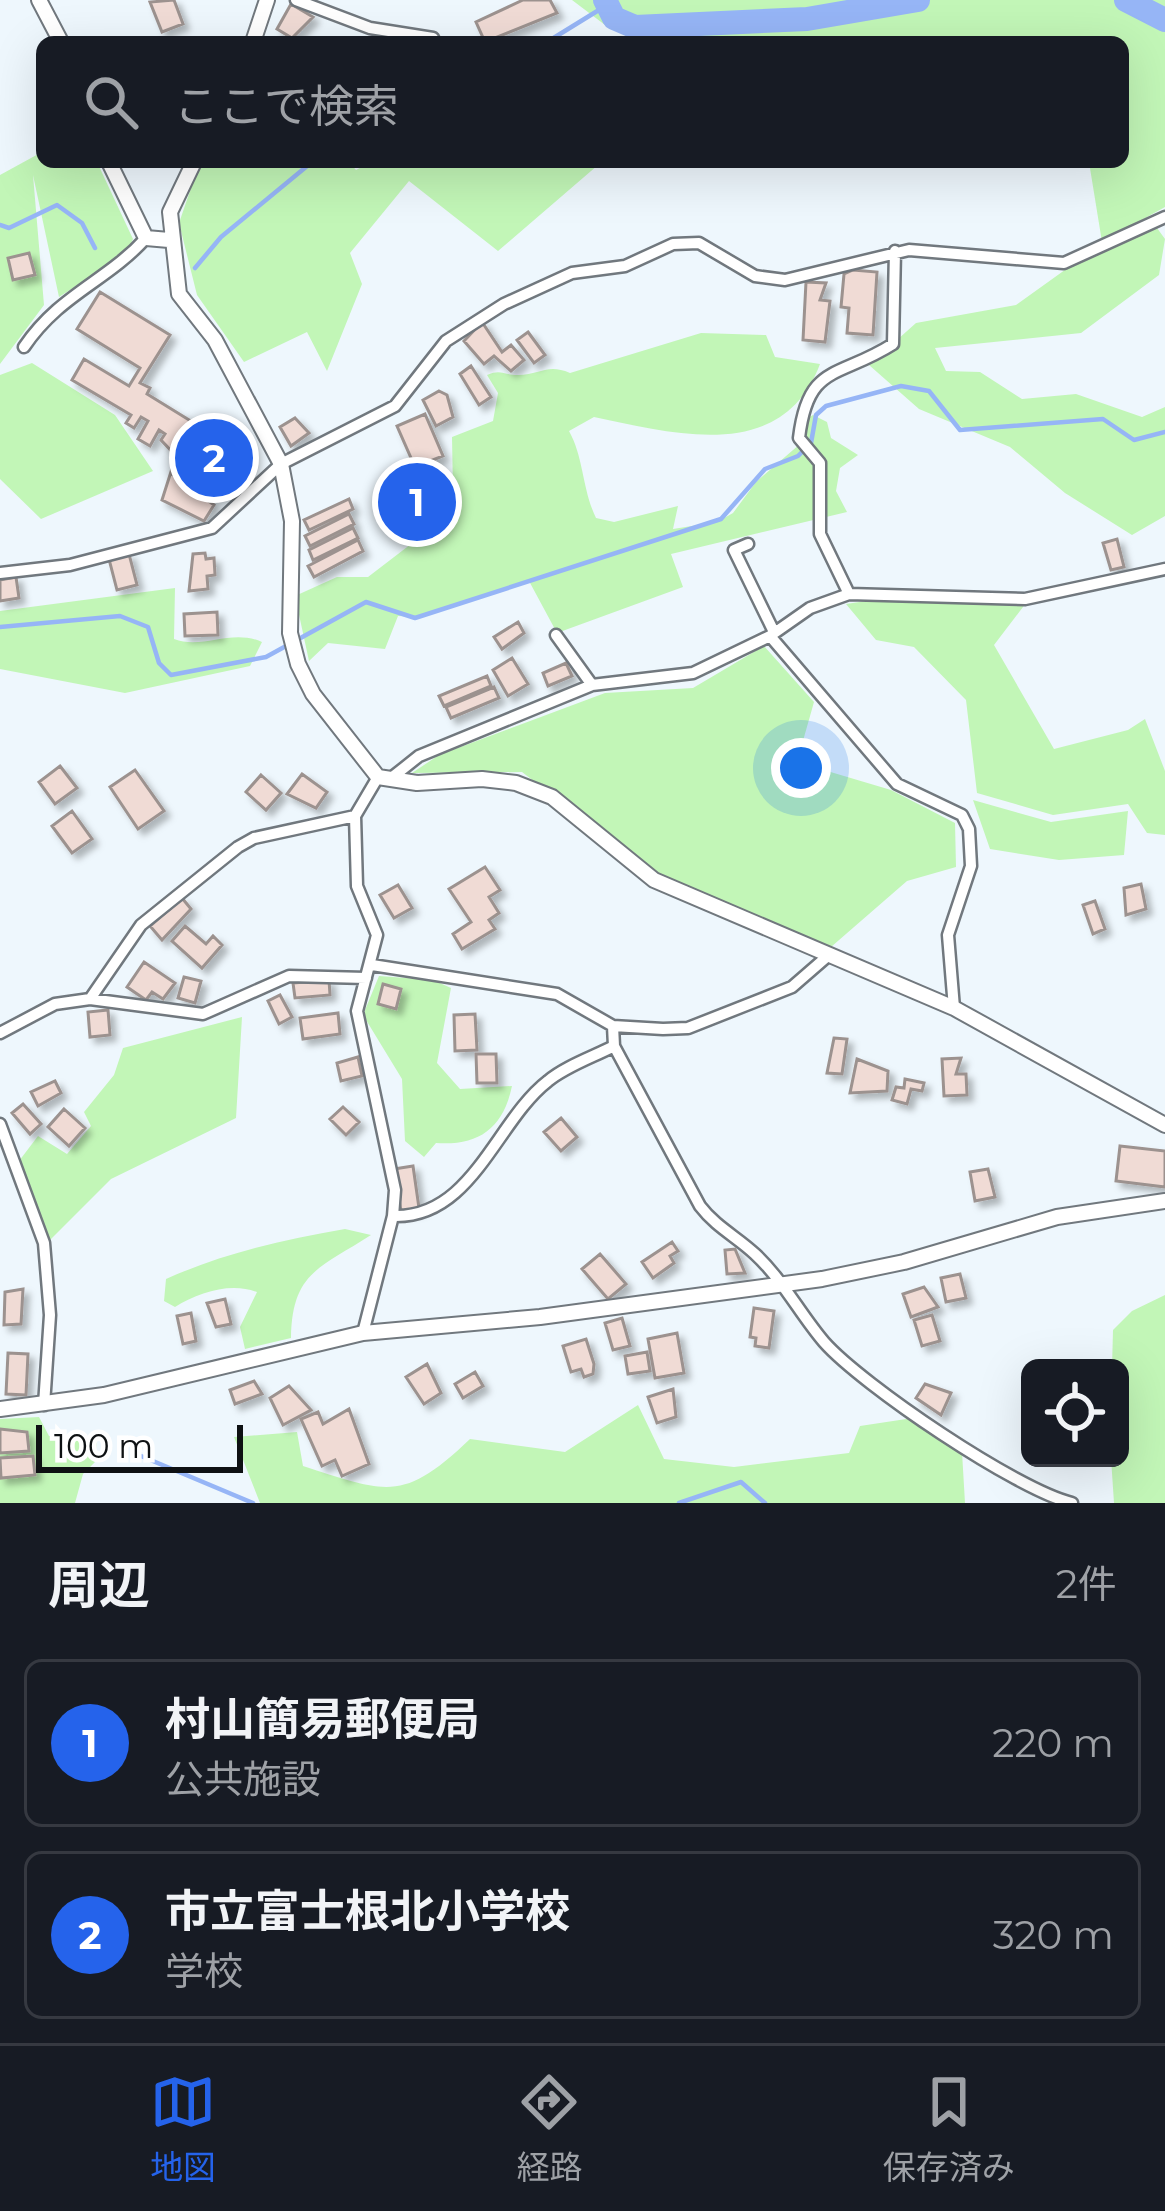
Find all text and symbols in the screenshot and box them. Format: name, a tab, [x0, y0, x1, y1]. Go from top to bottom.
search box	[36, 36, 1129, 168]
icon: search	[78, 69, 144, 135]
text: ここで検索	[174, 78, 399, 133]
pin: 2	[175, 413, 253, 503]
pin: 1	[378, 457, 456, 547]
your location	[771, 738, 831, 798]
map controls	[1021, 1359, 1129, 1467]
button: locate	[1021, 1359, 1129, 1467]
scale bar	[36, 1419, 243, 1472]
text: 100 m	[54, 1426, 153, 1466]
text: 周辺	[48, 1554, 150, 1616]
text: 2件	[1056, 1560, 1117, 1608]
text: 村山簡易郵便局	[165, 1691, 480, 1746]
text: 1	[82, 1719, 98, 1767]
text: 220 m	[992, 1719, 1114, 1767]
text: 公共施設	[165, 1755, 321, 1803]
text: 市立富士根北小学校	[165, 1883, 570, 1938]
text: 2	[78, 1911, 102, 1959]
text: 320 m	[993, 1911, 1114, 1959]
text: 学校	[165, 1947, 243, 1995]
tab: 地図	[150, 2069, 216, 2189]
tab: 経路	[516, 2069, 582, 2189]
tab: 保存済み	[883, 2069, 1015, 2189]

